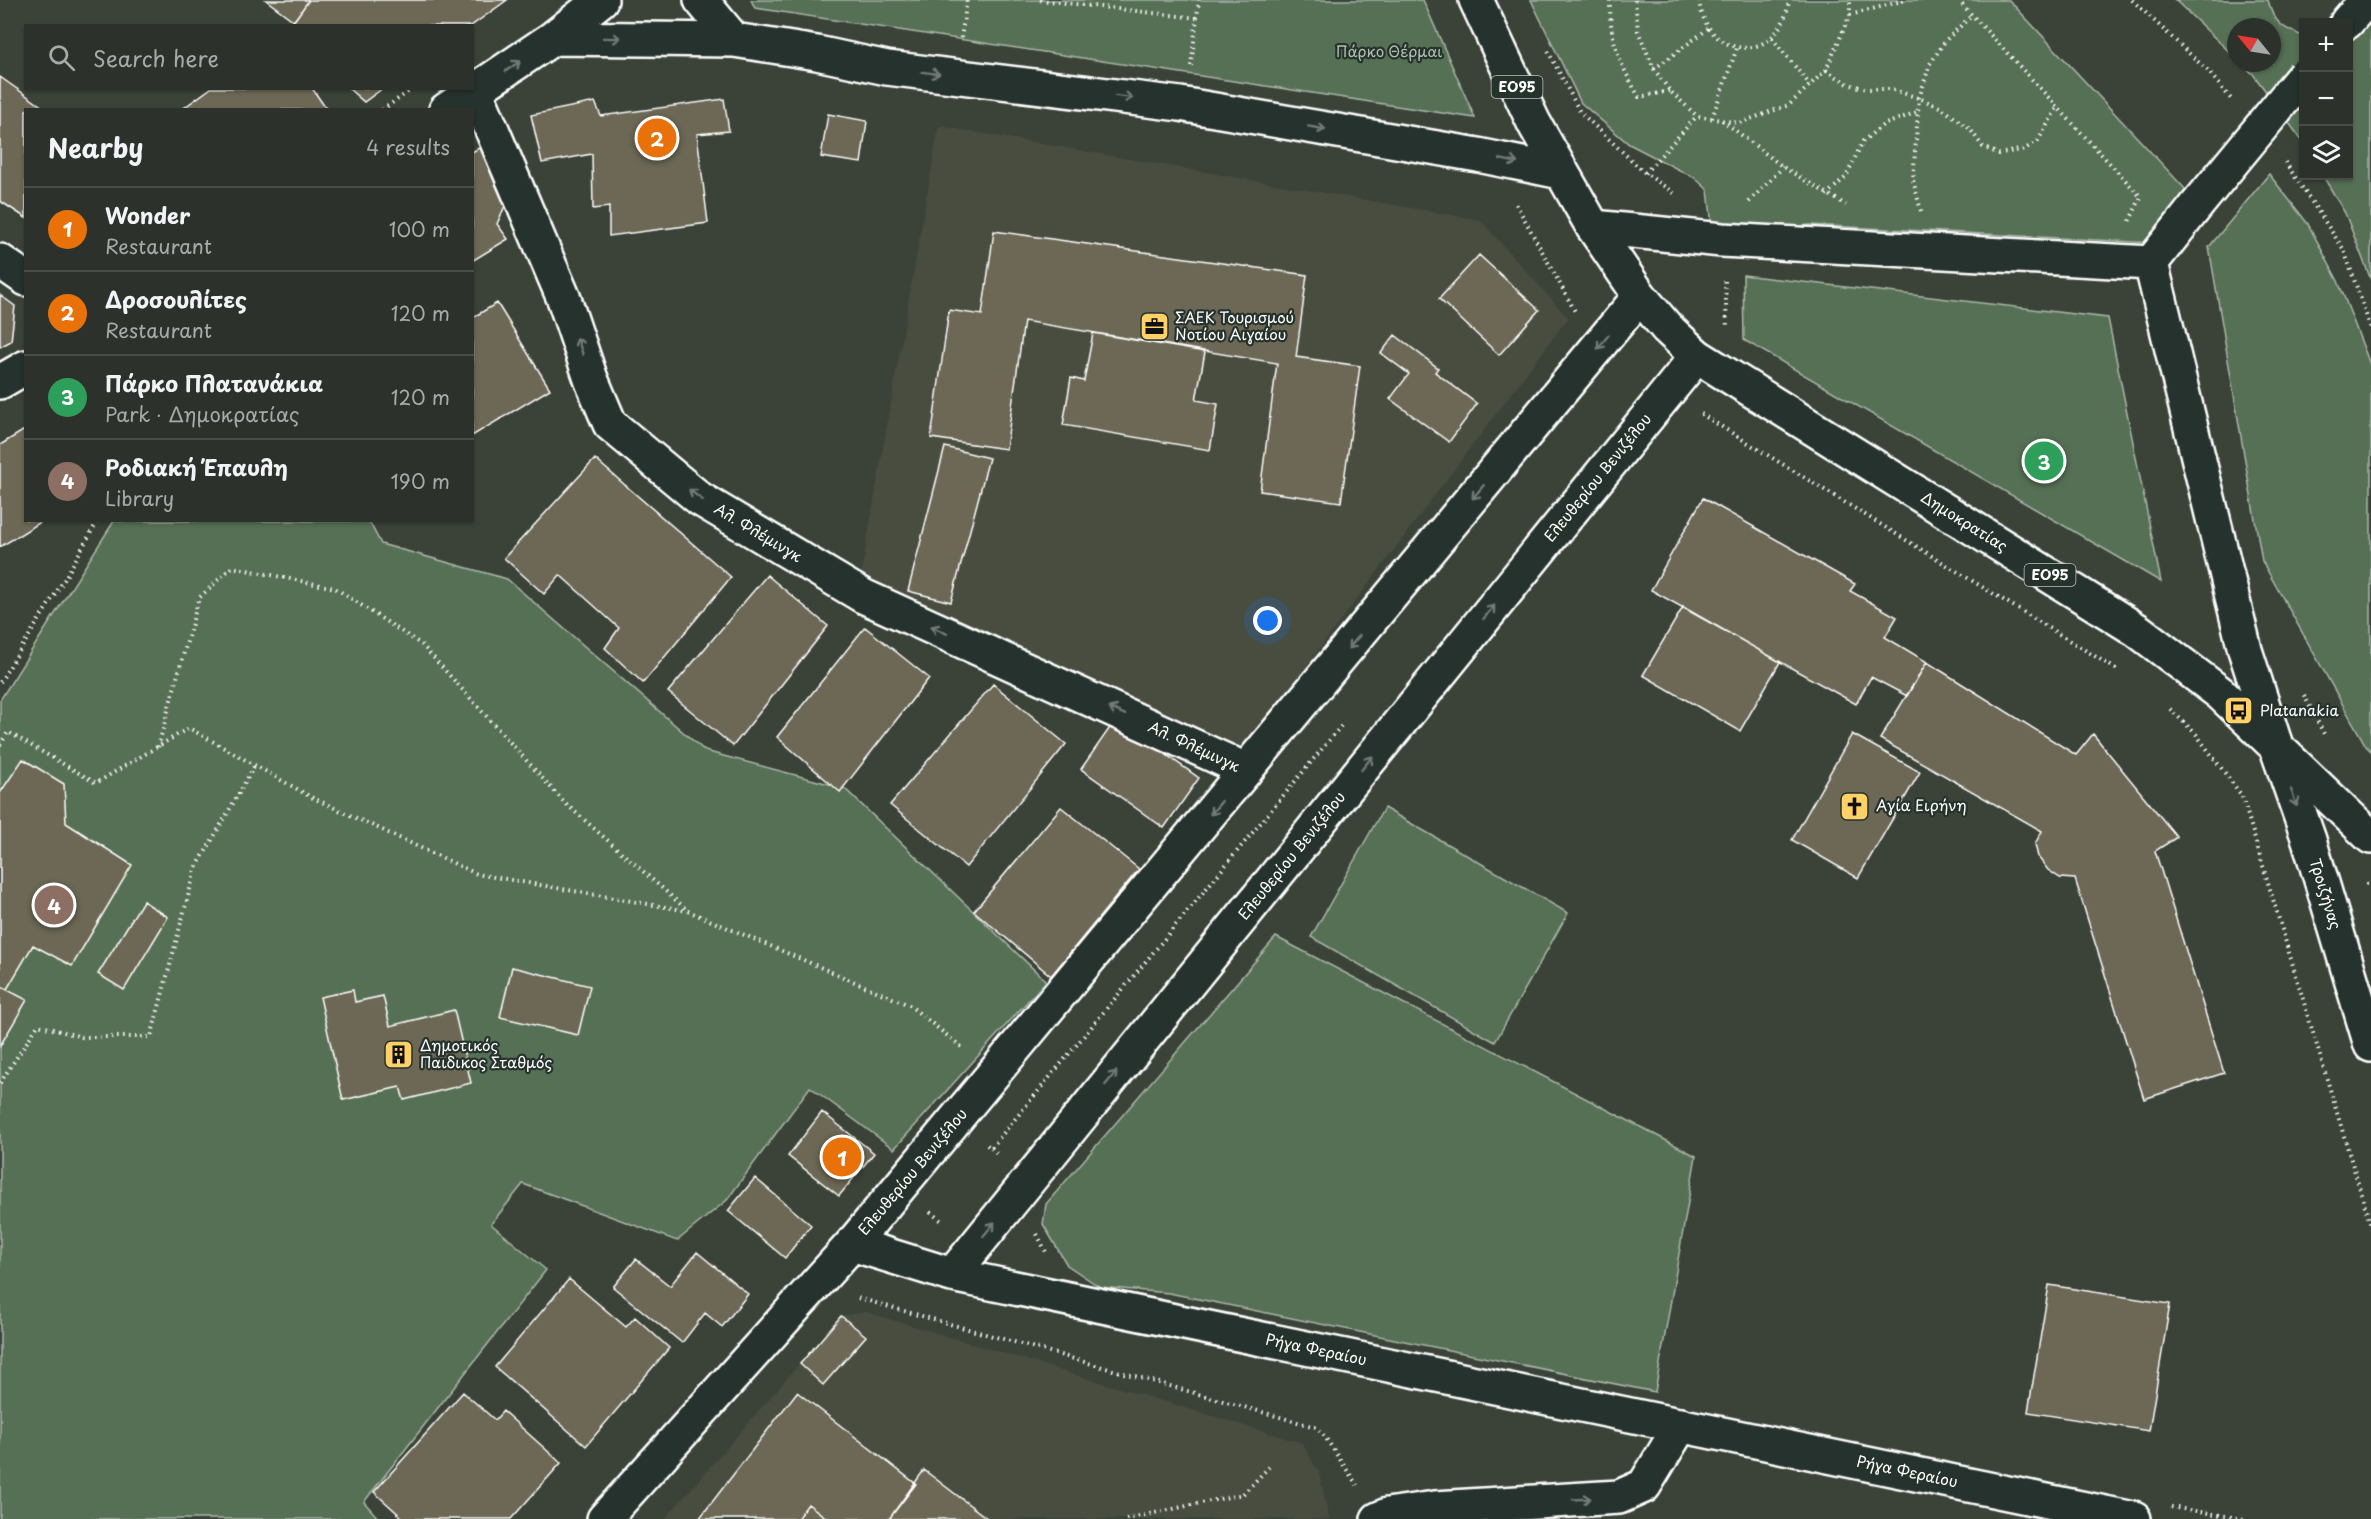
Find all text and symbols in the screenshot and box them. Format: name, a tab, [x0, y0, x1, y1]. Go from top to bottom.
north arrow	[2227, 18, 2281, 72]
map controls	[2299, 18, 2353, 180]
button: +	[2299, 18, 2353, 72]
search box	[24, 24, 474, 90]
one-way arrow	[601, 33, 621, 44]
park label: Πάρκο Θέρμαι	[1336, 39, 1442, 62]
icon: search	[45, 41, 78, 74]
text: Search here	[93, 41, 219, 74]
one-way arrow	[504, 60, 520, 72]
one-way arrow	[921, 68, 940, 79]
button: −	[2299, 72, 2353, 126]
road number: ΕΟ95	[1492, 76, 1543, 98]
one-way arrow	[1114, 92, 1134, 103]
pin: 2	[638, 116, 676, 160]
one-way arrow	[1307, 122, 1326, 133]
button: layers	[2299, 126, 2353, 180]
text: Nearby	[48, 128, 143, 167]
text: 4 results	[366, 132, 450, 162]
one-way arrow	[1499, 156, 1518, 167]
text: Wonder	[105, 198, 190, 231]
text: 1	[63, 214, 72, 244]
text: 100 m	[389, 214, 450, 244]
text: Restaurant	[105, 231, 212, 261]
text: Δροσουλίτες	[105, 282, 247, 315]
text: 2	[60, 298, 75, 328]
text: 120 m	[391, 298, 450, 328]
place label: ΣΑΕΚ Τουρισμού Νοτίου Αιγαίου	[1175, 305, 1294, 345]
office icon: ΣΑΕΚ Τουρισμού Νοτίου Αιγαίου	[1138, 311, 1170, 343]
text: Restaurant	[105, 315, 212, 345]
one-way arrow	[1596, 334, 1610, 349]
one-way arrow	[574, 337, 585, 356]
text: Πάρκο Πλατανάκια	[105, 366, 323, 399]
text: 3	[61, 382, 74, 412]
text: 120 m	[391, 382, 450, 412]
text: Park · Δημοκρατίας	[105, 399, 299, 429]
street label: Ελευθερίου Βενιζέλου	[1538, 408, 1656, 546]
pin: 3	[2024, 438, 2064, 484]
text: Ροδιακή Έπαυλη	[105, 450, 288, 483]
text: 4	[61, 466, 74, 496]
text: 190 m	[391, 466, 450, 496]
text: Library	[105, 483, 174, 513]
one-way arrow	[1472, 484, 1485, 500]
street label: Δημοκρατίας	[1917, 485, 2013, 557]
one-way arrow	[688, 488, 704, 501]
street label: Αλ. Φλέμινγκ	[710, 496, 808, 567]
road number: ΕΟ95	[2024, 564, 2076, 586]
one-way arrow	[1483, 604, 1496, 620]
your location	[1253, 606, 1282, 635]
one-way arrow	[931, 624, 949, 636]
one-way arrow	[1347, 633, 1360, 649]
bus stop icon: Platanakia	[2223, 695, 2255, 727]
place label: Platanakia	[2260, 698, 2340, 721]
one-way arrow	[1108, 705, 1126, 717]
street label: Αλ. Φλέμινγκ	[1145, 714, 1245, 777]
one-way arrow	[1360, 755, 1373, 771]
street label: Ελευθερίου Βενιζέλου	[1232, 786, 1350, 924]
one-way arrow	[2289, 788, 2300, 807]
church icon: Αγία Ειρήνη	[1839, 790, 1871, 822]
place label: Αγία Ειρήνη	[1876, 793, 1967, 816]
one-way arrow	[1209, 800, 1222, 816]
street label: Τροιζήνας	[2305, 855, 2348, 932]
pin: 4	[34, 882, 74, 928]
place label: Δημοτικός Παιδικος Σταθμός	[420, 1033, 552, 1073]
building icon: Δημοτικός Παιδικος Σταθμός	[383, 1039, 415, 1071]
one-way arrow	[1105, 1070, 1118, 1086]
street label: Ελευθερίου Βενιζέλου	[852, 1103, 972, 1240]
pin: 1	[822, 1134, 862, 1180]
one-way arrow	[982, 1221, 995, 1237]
street label: Ρήγα Φεραίου	[1264, 1327, 1369, 1370]
street label: Ρήγα Φεραίου	[1855, 1449, 1960, 1492]
one-way arrow	[1572, 1494, 1592, 1505]

